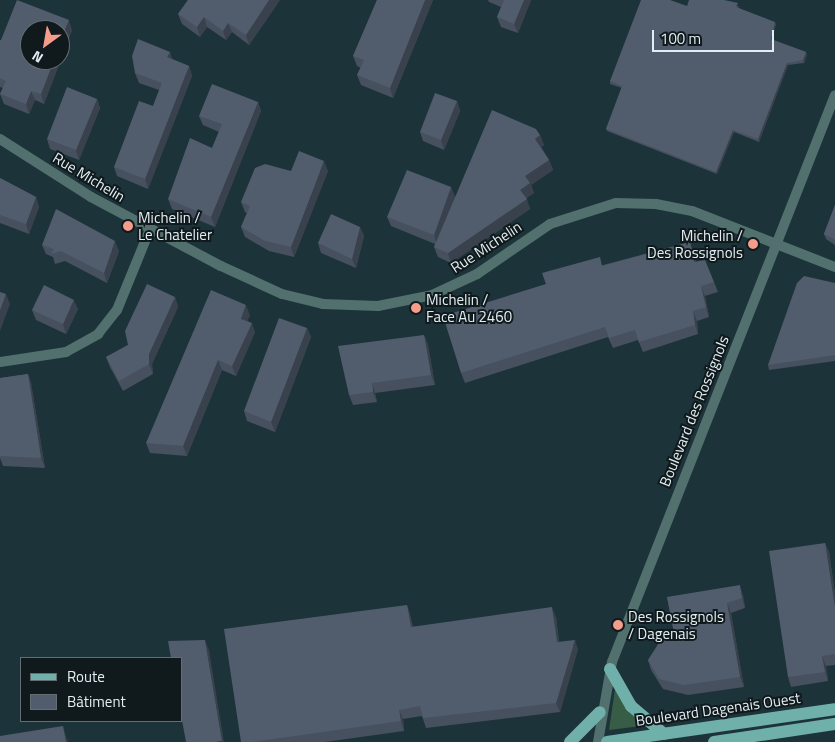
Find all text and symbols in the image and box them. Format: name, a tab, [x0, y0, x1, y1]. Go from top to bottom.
north arrow	[20, 20, 70, 70]
scale bar	[655, 20, 778, 52]
text: 100 m	[660, 27, 701, 50]
text: N	[28, 46, 47, 69]
street label: Rue Michelin	[50, 148, 128, 206]
place label: Michelin / Le Chatelier	[138, 208, 212, 243]
street label: Rue Michelin	[447, 217, 525, 277]
marker: Michelin / Le Chatelier	[122, 220, 134, 232]
place label: Michelin / Des Rossignols	[647, 226, 743, 261]
marker: Michelin / Des Rossignols	[747, 238, 759, 250]
place label: Michelin / Face Au 2460	[426, 290, 512, 325]
marker: Michelin / Face Au 2460	[410, 302, 422, 314]
street label: Boulevard des Rossignols	[655, 333, 733, 489]
place label: Des Rossignols / Dagenais	[628, 607, 724, 642]
marker: Des Rossignols / Dagenais	[612, 619, 624, 631]
legend	[20, 657, 182, 722]
text: Route	[67, 665, 105, 688]
street label: Boulevard Dagenais Ouest	[634, 689, 802, 729]
text: Bâtiment	[67, 690, 126, 713]

